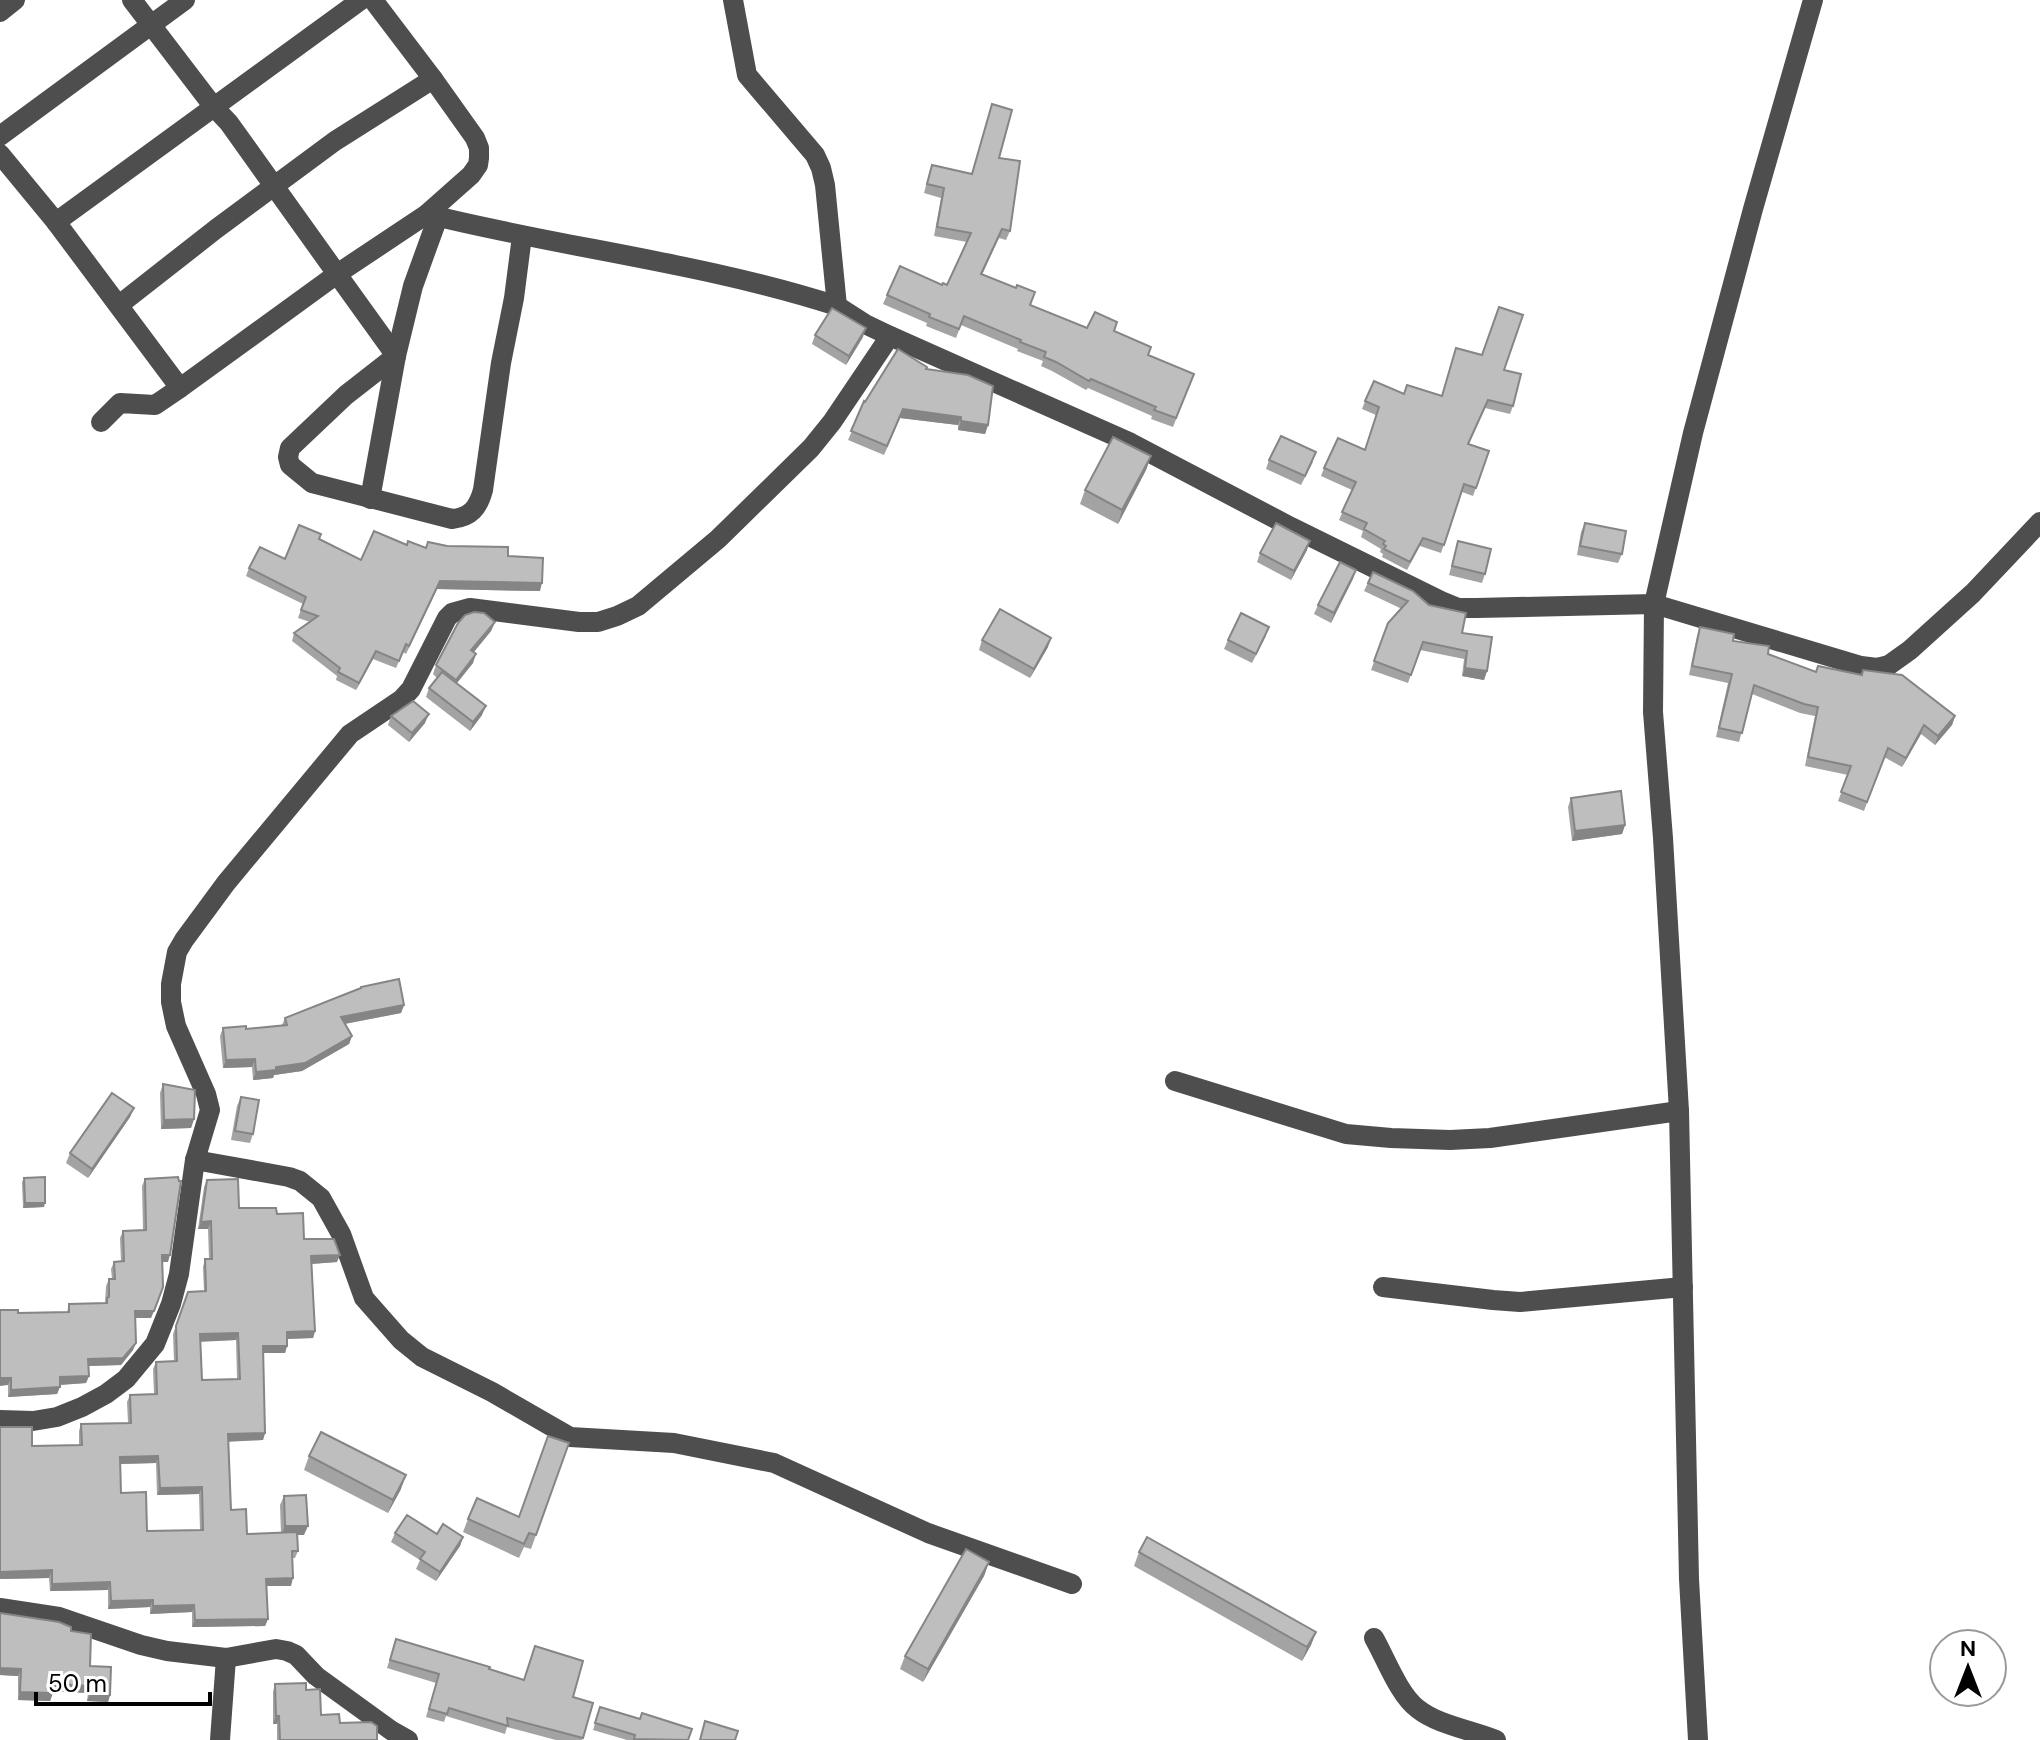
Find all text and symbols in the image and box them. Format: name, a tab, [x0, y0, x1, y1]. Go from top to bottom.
north arrow	[1928, 1628, 2008, 1708]
text: N	[1960, 1634, 1976, 1663]
scale bar	[36, 1656, 210, 1706]
text: 50 m	[48, 1668, 107, 1699]

